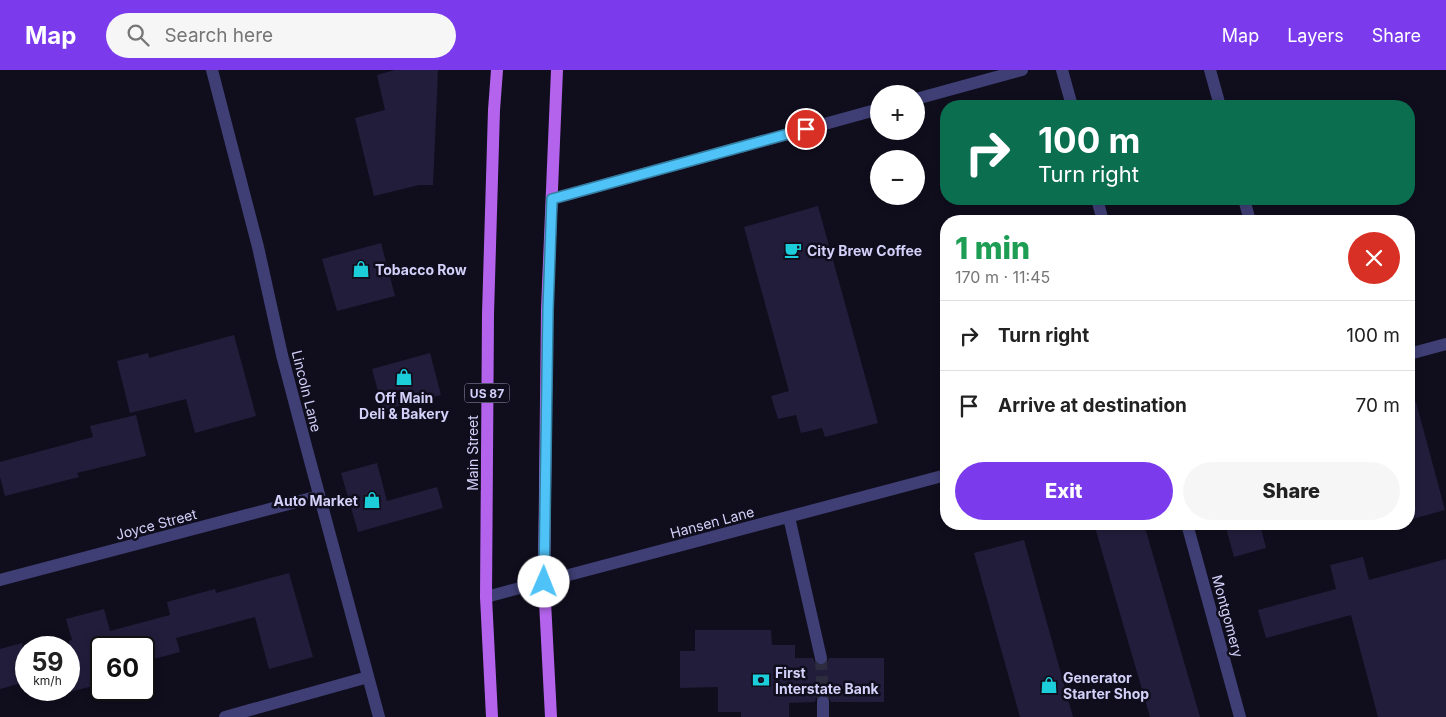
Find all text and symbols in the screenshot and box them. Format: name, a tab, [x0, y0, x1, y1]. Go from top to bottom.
search box	[106, 13, 456, 58]
text: Map	[25, 21, 76, 50]
icon: search	[124, 21, 152, 49]
text: Search here	[164, 24, 273, 47]
text: Map	[1222, 25, 1259, 46]
text: Layers	[1287, 25, 1344, 46]
text: Share	[1372, 25, 1421, 46]
map controls	[870, 85, 925, 205]
button: +	[870, 85, 925, 140]
pin	[785, 108, 827, 150]
icon: arrive	[792, 115, 820, 143]
text: 100 m	[1038, 119, 1141, 161]
icon: right	[955, 120, 1020, 185]
button: −	[870, 150, 925, 205]
text: Turn right	[1038, 161, 1139, 187]
text: 1 min	[955, 230, 1030, 266]
button: close	[1348, 232, 1400, 284]
cafe icon: City Brew Coffee	[783, 240, 803, 260]
place label: City Brew Coffee	[807, 242, 922, 259]
shop icon: Tobacco Row	[351, 259, 371, 279]
place label: Tobacco Row	[375, 261, 467, 278]
text: 170 m · 11:45	[955, 267, 1050, 287]
icon: right	[955, 322, 983, 350]
text: Turn right	[998, 324, 1089, 347]
text: 100 m	[1346, 324, 1400, 347]
street label: Lincoln Lane	[289, 348, 325, 434]
shop icon: Off Main Deli & Bakery	[394, 367, 414, 387]
road number: US 87	[464, 384, 510, 402]
place label: Off Main Deli & Bakery	[359, 389, 450, 422]
icon: arrive	[955, 392, 983, 420]
text: Arrive at destination	[998, 394, 1187, 417]
text: 70 m	[1356, 394, 1400, 417]
street label: Main Street	[464, 415, 481, 491]
button: Exit	[955, 462, 1173, 520]
button: Share	[1183, 462, 1400, 520]
shop icon: Auto Market	[362, 490, 382, 510]
place label: Auto Market	[274, 492, 358, 509]
street label: Hansen Lane	[668, 503, 756, 541]
street label: Joyce Street	[114, 505, 199, 543]
position arrow	[517, 555, 569, 607]
street label: Montgomery	[1209, 573, 1247, 659]
speed limit sign: 60	[90, 636, 155, 701]
text: 59	[31, 647, 64, 677]
place label: First Interstate Bank	[775, 664, 880, 697]
place label: Generator Starter Shop	[1063, 669, 1149, 702]
bank icon: First Interstate Bank	[751, 670, 771, 690]
text: km/h	[33, 673, 62, 688]
shop icon: Generator Starter Shop	[1039, 675, 1059, 695]

